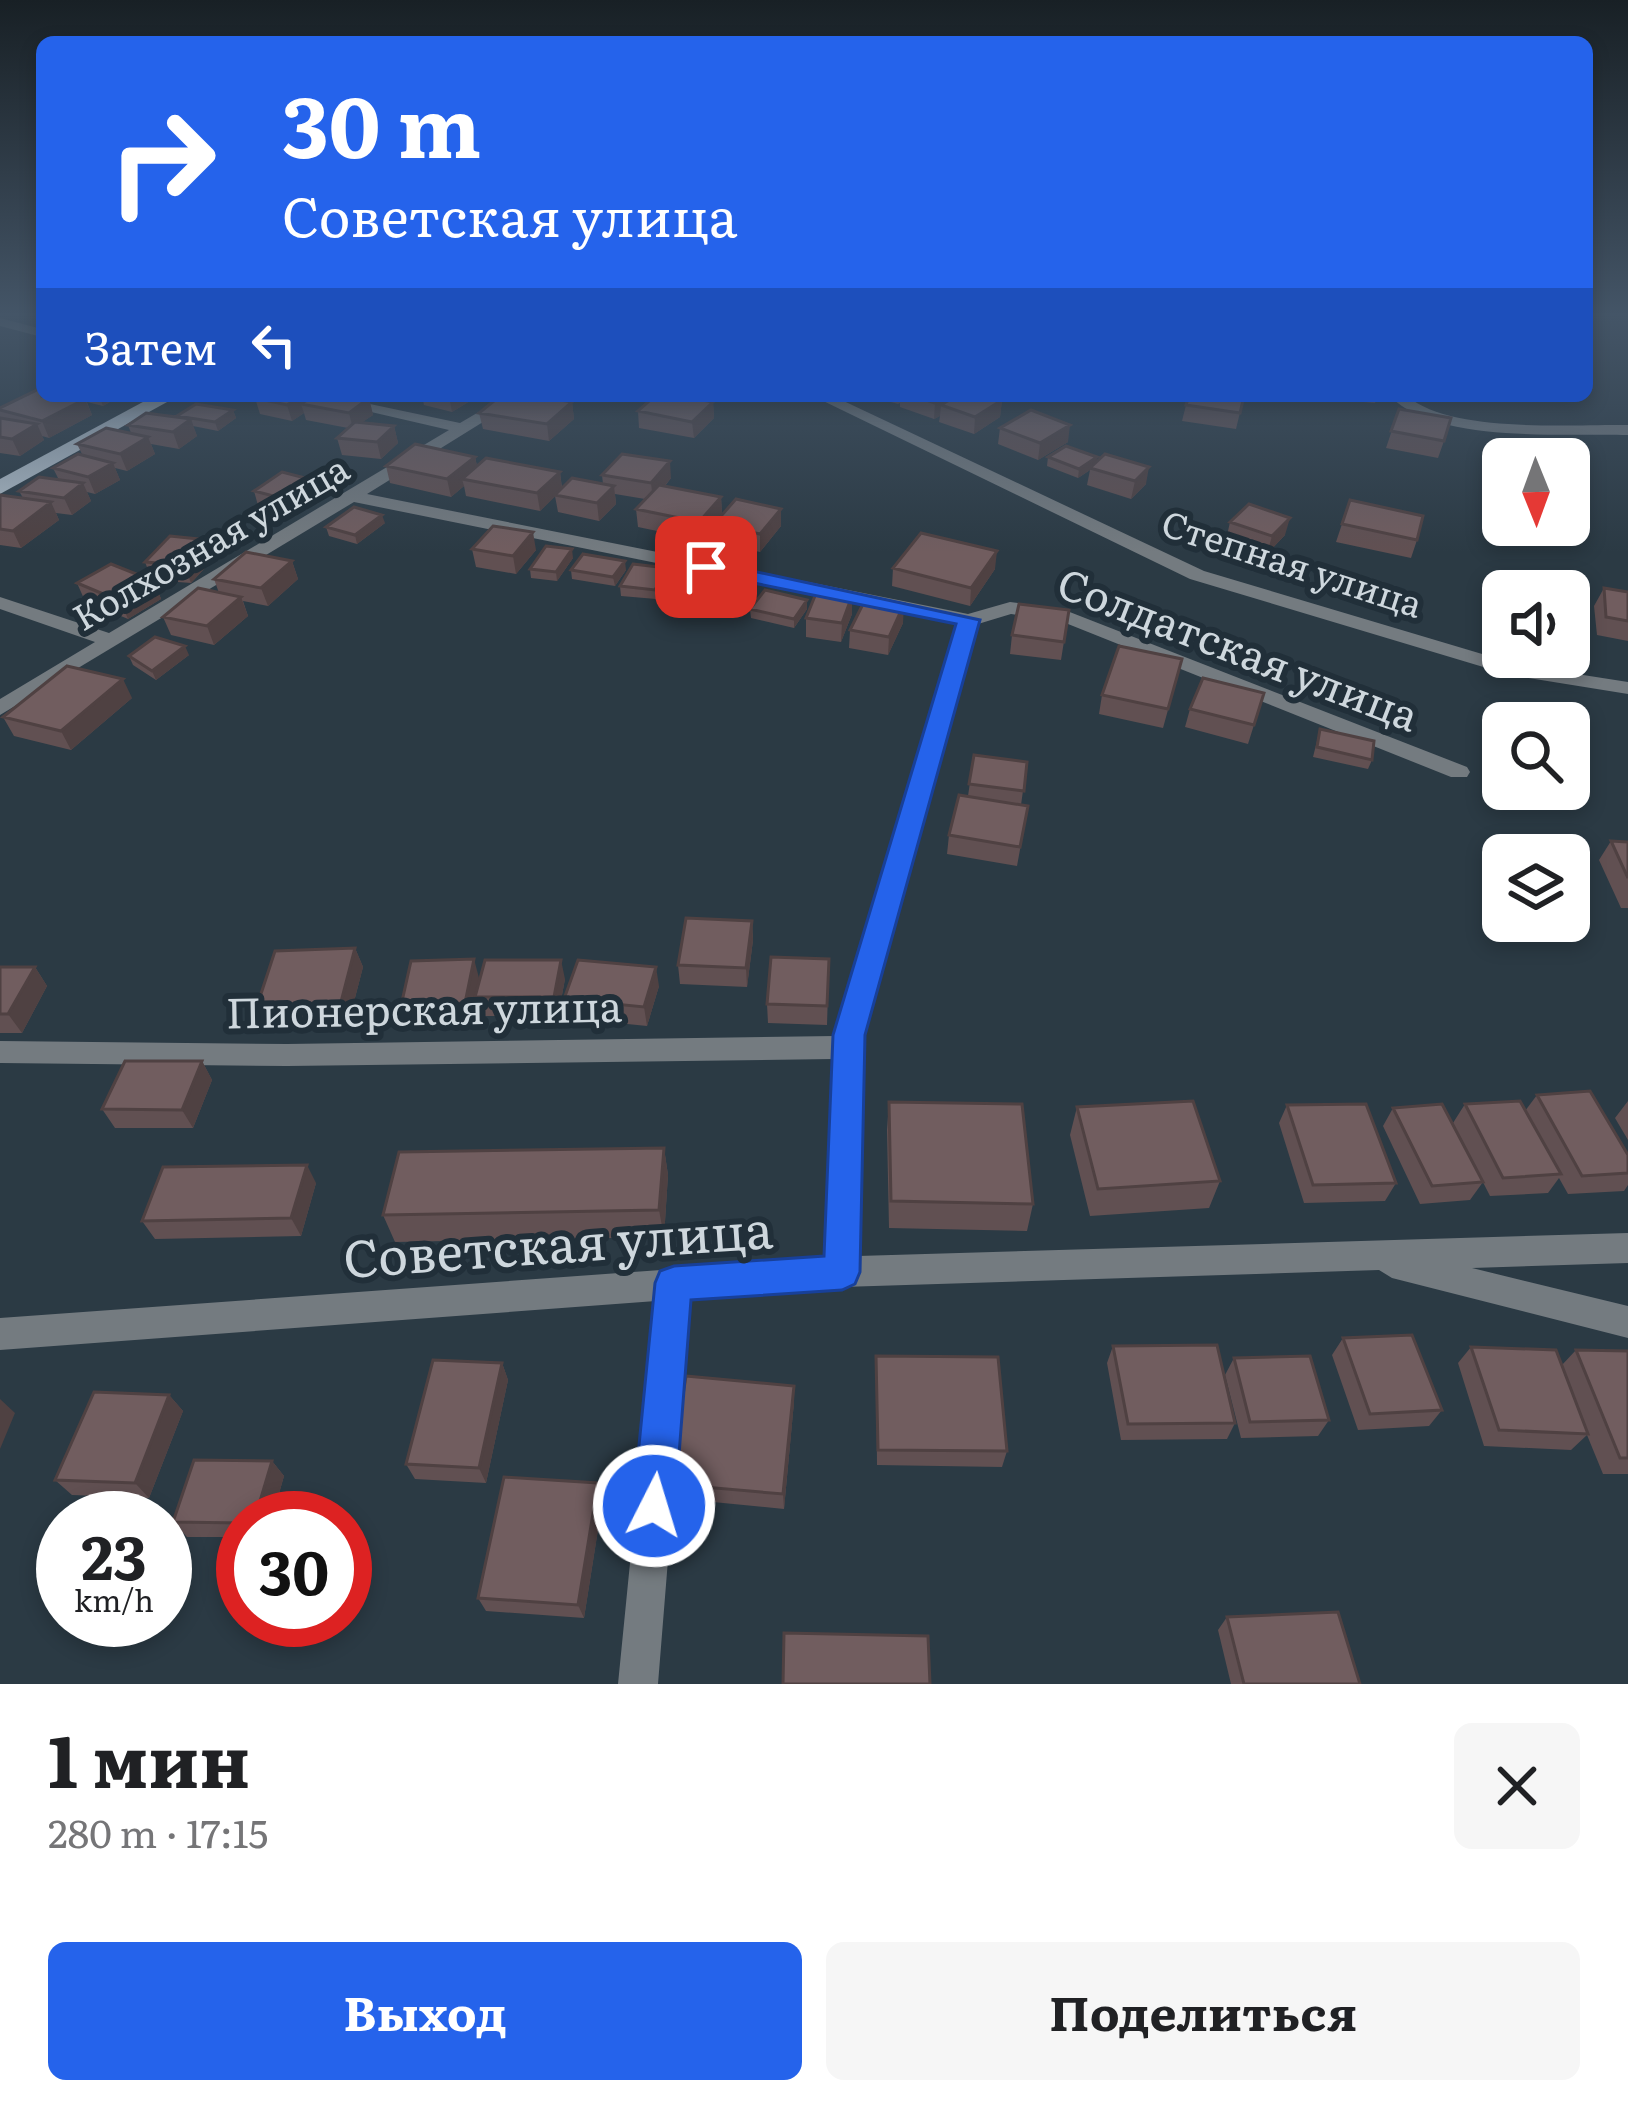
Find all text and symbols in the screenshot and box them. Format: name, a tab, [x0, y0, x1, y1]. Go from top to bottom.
text: 30 m	[282, 59, 481, 184]
icon: right	[84, 84, 240, 240]
text: Советская улица	[282, 173, 738, 254]
text: Затем	[84, 312, 217, 379]
icon: left	[241, 312, 307, 378]
north arrow	[1482, 438, 1590, 546]
map controls	[1482, 438, 1590, 942]
street label: Колхозная улица	[62, 440, 358, 642]
street label: Степная улица	[1156, 494, 1431, 629]
pin	[655, 516, 757, 618]
icon: arrive	[673, 534, 739, 600]
street label: Солдатская улица	[1050, 550, 1429, 745]
button: sound	[1482, 570, 1590, 678]
button: search	[1482, 702, 1590, 810]
button: layers	[1482, 834, 1590, 942]
street label: Пионерская улица	[225, 973, 623, 1041]
street label: Советская улица	[340, 1188, 775, 1294]
position arrow	[591, 1443, 717, 1569]
speed limit sign: 30	[216, 1491, 372, 1647]
text: 23	[81, 1509, 147, 1598]
text: km/h	[74, 1577, 154, 1621]
text: 1 мин	[48, 1703, 250, 1810]
button: close	[1454, 1723, 1580, 1849]
text: 280 m · 17:15	[48, 1802, 268, 1860]
button: Выход	[48, 1942, 802, 2080]
button: Поделиться	[826, 1942, 1580, 2080]

